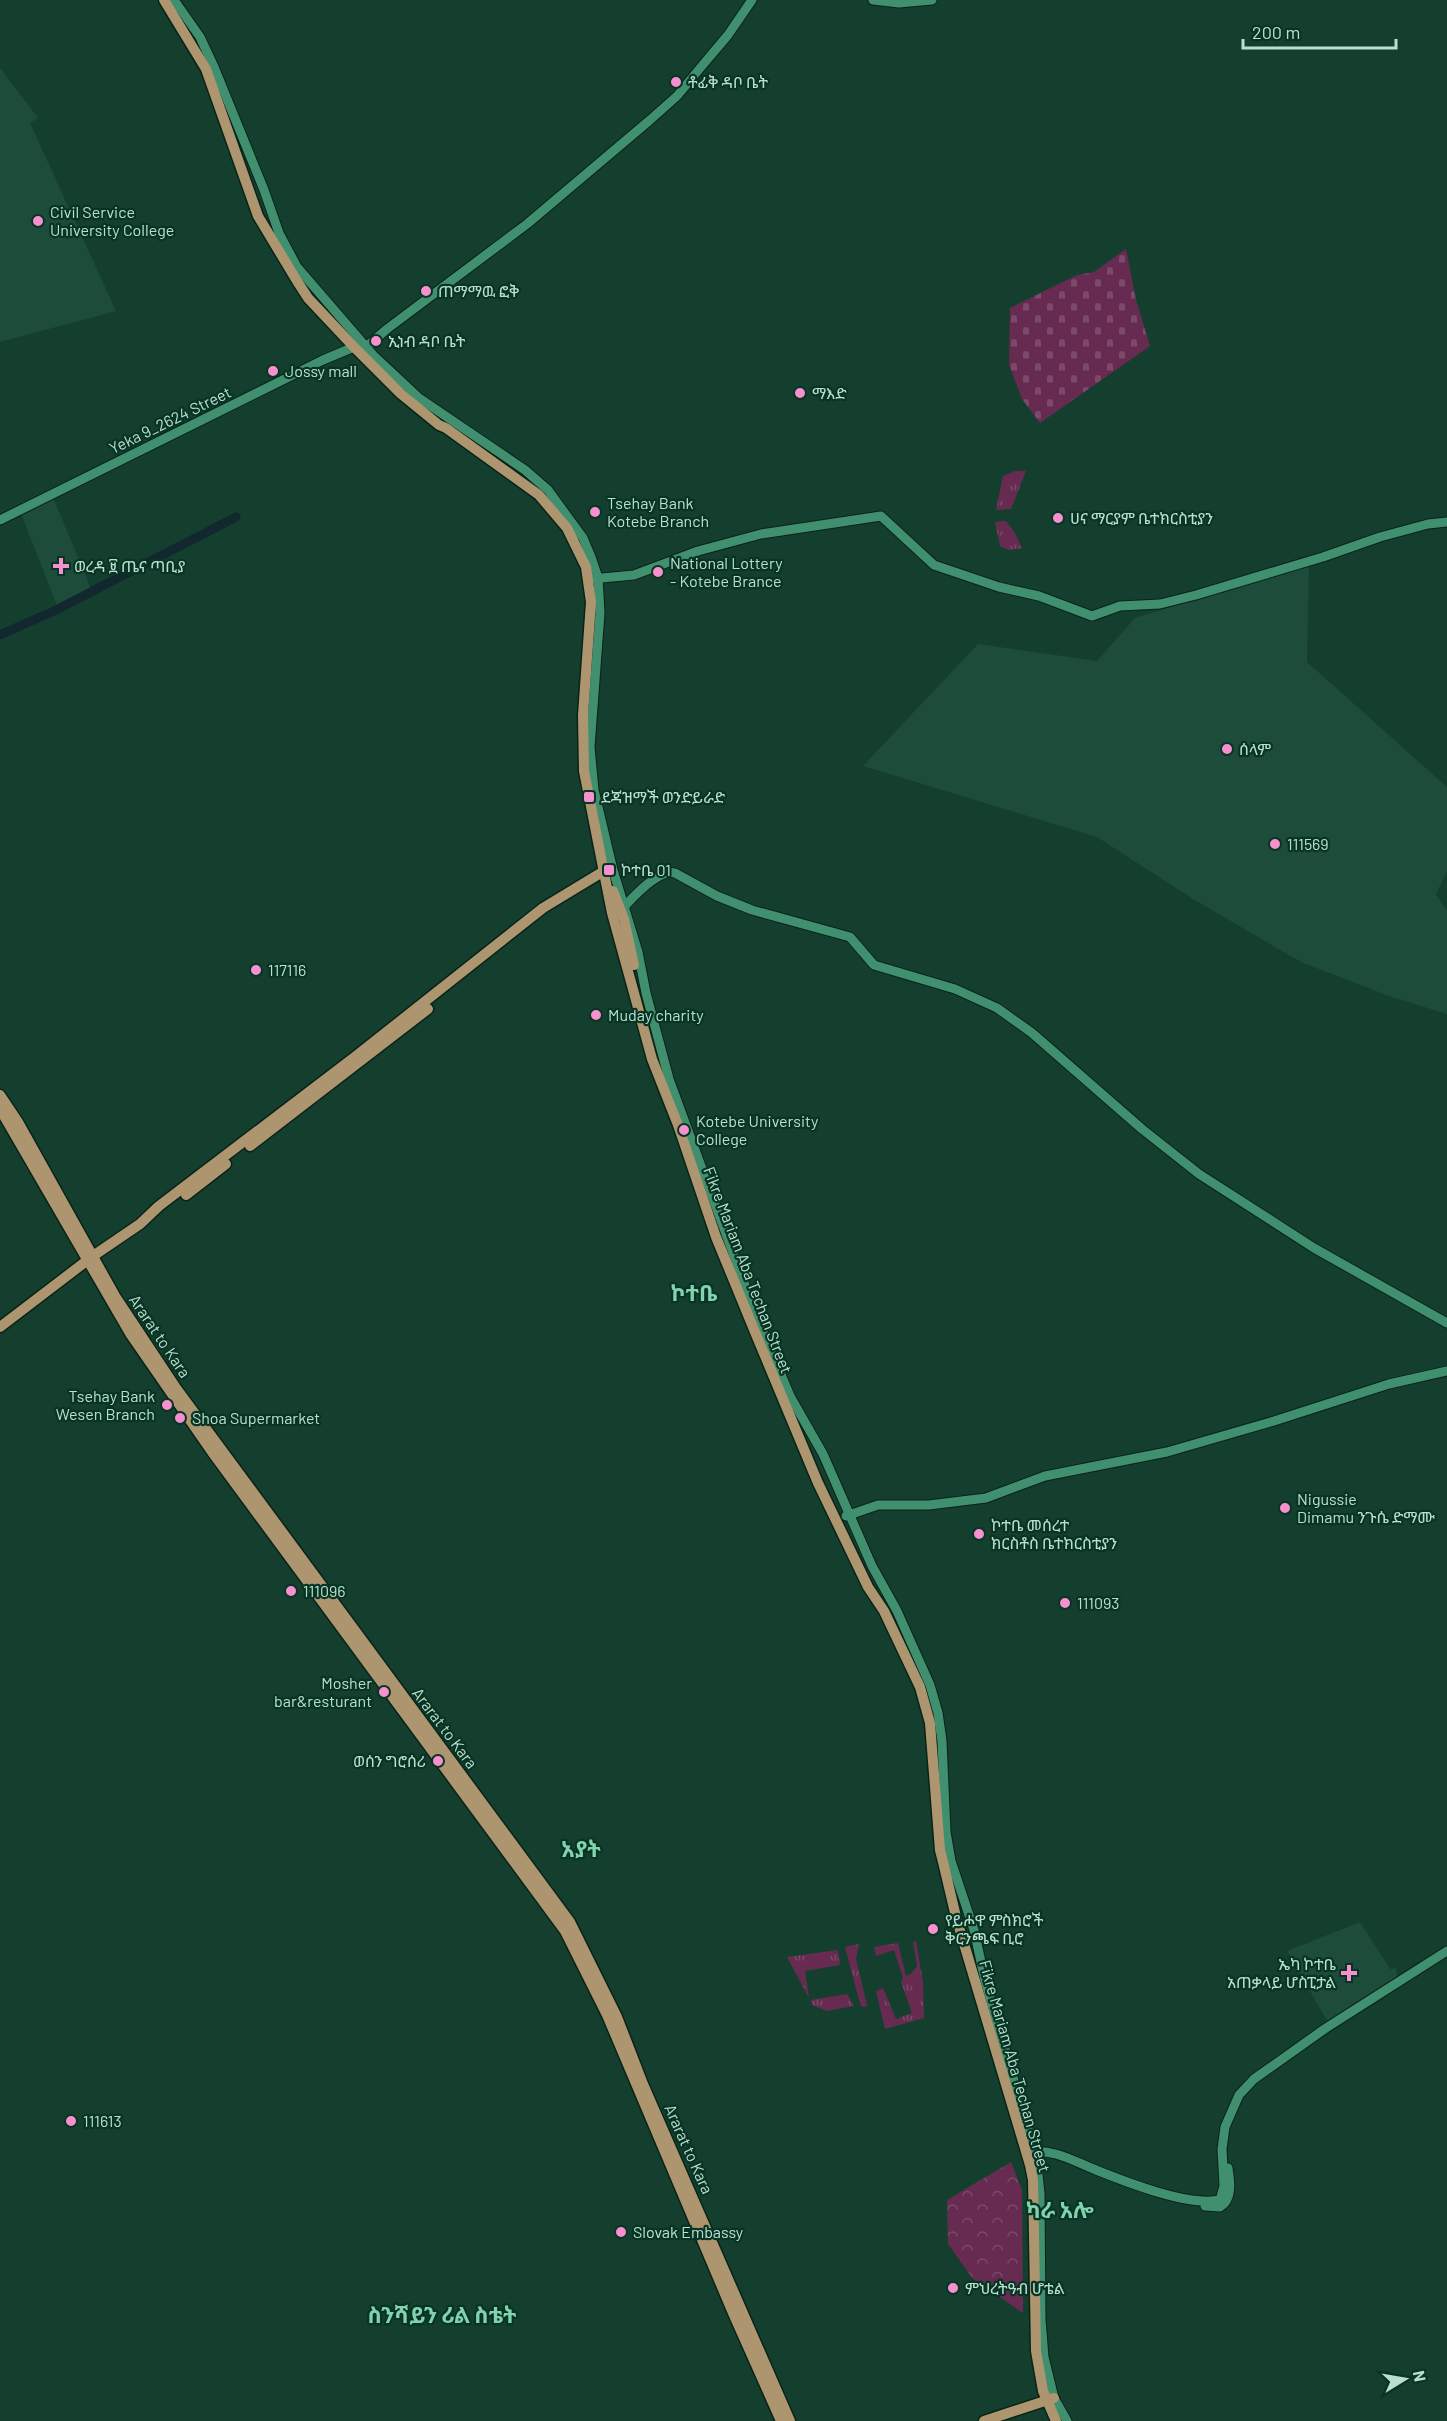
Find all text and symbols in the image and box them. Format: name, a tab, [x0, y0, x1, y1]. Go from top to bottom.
scale bar	[1243, 12, 1396, 50]
text: 200 m	[1252, 21, 1300, 43]
place label: ቶፊቅ ዳቦ ቤት	[688, 72, 768, 91]
marker: ቶፊቅ ዳቦ ቤት	[669, 75, 683, 89]
place label: Civil Service University College	[50, 202, 174, 239]
marker: Civil Service University College	[31, 214, 45, 228]
place label: ጠማማዉ ፎቅ	[438, 281, 520, 300]
marker: ጠማማዉ ፎቅ	[419, 284, 433, 298]
place label: ኢነብ ዳቦ ቤት	[388, 331, 466, 350]
marker: ኢነብ ዳቦ ቤት	[369, 334, 383, 348]
place label: Jossy mall	[285, 361, 357, 380]
marker: Jossy mall	[266, 364, 280, 378]
street label: Yeka 9_2624 Street	[106, 382, 234, 457]
place label: ማእድ	[812, 383, 847, 402]
marker: ማእድ	[793, 386, 807, 400]
place label: Tsehay Bank Kotebe Branch	[607, 493, 709, 530]
marker: Tsehay Bank Kotebe Branch	[588, 505, 602, 519]
place label: ሀና ማርያም ቤተክርስቲያን	[1070, 508, 1213, 527]
marker: ሀና ማርያም ቤተክርስቲያን	[1051, 511, 1065, 525]
place label: National Lottery - Kotebe Brance	[670, 553, 783, 590]
place label: ወረዳ ፱ ጤና ጣቢያ	[74, 556, 186, 575]
marker: ወረዳ ፱ ጤና ጣቢያ	[52, 557, 70, 575]
marker: National Lottery - Kotebe Brance	[651, 565, 665, 579]
place label: ሰላም	[1239, 739, 1271, 758]
marker: ሰላም	[1220, 742, 1234, 756]
place label: ደጃዝማች ወንድይራድ	[601, 787, 726, 806]
marker: ደጃዝማች ወንድይራድ	[582, 790, 596, 804]
place label: 111569	[1287, 834, 1329, 853]
marker: 111569	[1268, 837, 1282, 851]
place label: ኮተቤ 01	[621, 860, 671, 879]
marker: ኮተቤ 01	[602, 863, 616, 877]
place label: 117116	[268, 960, 306, 979]
marker: 117116	[249, 963, 263, 977]
place label: Muday charity	[608, 1005, 704, 1024]
marker: Muday charity	[589, 1008, 603, 1022]
place label: Kotebe University College	[696, 1111, 819, 1148]
marker: Kotebe University College	[677, 1123, 691, 1137]
street label: Fikre Mariam Aba Techan Street	[700, 1164, 797, 1376]
district label: ኮተቤ	[671, 1279, 718, 1305]
street label: Ararat to Kara	[126, 1291, 195, 1381]
place label: Tsehay Bank Wesen Branch	[56, 1386, 155, 1423]
marker: Tsehay Bank Wesen Branch	[160, 1398, 174, 1412]
place label: Shoa Supermarket	[192, 1408, 320, 1427]
marker: Shoa Supermarket	[173, 1411, 187, 1425]
place label: Nigussie Dimamu ንጉሴ ድማሙ	[1297, 1489, 1435, 1526]
marker: Nigussie Dimamu ንጉሴ ድማሙ	[1278, 1501, 1292, 1515]
place label: ኮተቤ መሰረተ ክርስቶስ ቤተክርስቲያን	[991, 1515, 1117, 1552]
marker: ኮተቤ መሰረተ ክርስቶስ ቤተክርስቲያን	[972, 1527, 986, 1541]
place label: 111096	[303, 1581, 346, 1600]
marker: 111096	[284, 1584, 298, 1598]
place label: 111093	[1077, 1593, 1120, 1612]
marker: 111093	[1058, 1596, 1072, 1610]
place label: Mosher bar&resturant	[274, 1673, 372, 1710]
street label: Ararat to Kara	[409, 1684, 482, 1772]
marker: Mosher bar&resturant	[377, 1685, 391, 1699]
place label: ወሰን ግሮሰሪ	[353, 1751, 426, 1770]
marker: ወሰን ግሮሰሪ	[431, 1754, 445, 1768]
district label: አያት	[561, 1835, 601, 1861]
place label: የይሖዋ ምስክሮች ቅርንጫፍ ቢሮ	[945, 1910, 1044, 1947]
marker: የይሖዋ ምስክሮች ቅርንጫፍ ቢሮ	[926, 1922, 940, 1936]
place label: ኤካ ኮተቤ አጠቃላይ ሆስፒታል	[1227, 1954, 1337, 1991]
street label: Fikre Mariam Aba Techan Street	[976, 1958, 1055, 2174]
marker: ኤካ ኮተቤ አጠቃላይ ሆስፒታል	[1340, 1964, 1358, 1982]
street label: Ararat to Kara	[661, 2101, 718, 2197]
place label: 111613	[83, 2111, 122, 2130]
marker: 111613	[64, 2114, 78, 2128]
district label: ካራ አሎ	[1026, 2196, 1094, 2222]
place label: Slovak Embassy	[633, 2222, 744, 2241]
marker: Slovak Embassy	[614, 2225, 628, 2239]
place label: ምህረትዓብ ሆቴል	[965, 2278, 1065, 2297]
marker: ምህረትዓብ ሆቴል	[946, 2281, 960, 2295]
district label: ስንሻይን ሪል ስቴት	[368, 2301, 517, 2327]
north arrow	[1375, 2349, 1435, 2409]
text: N	[1410, 2369, 1431, 2383]

